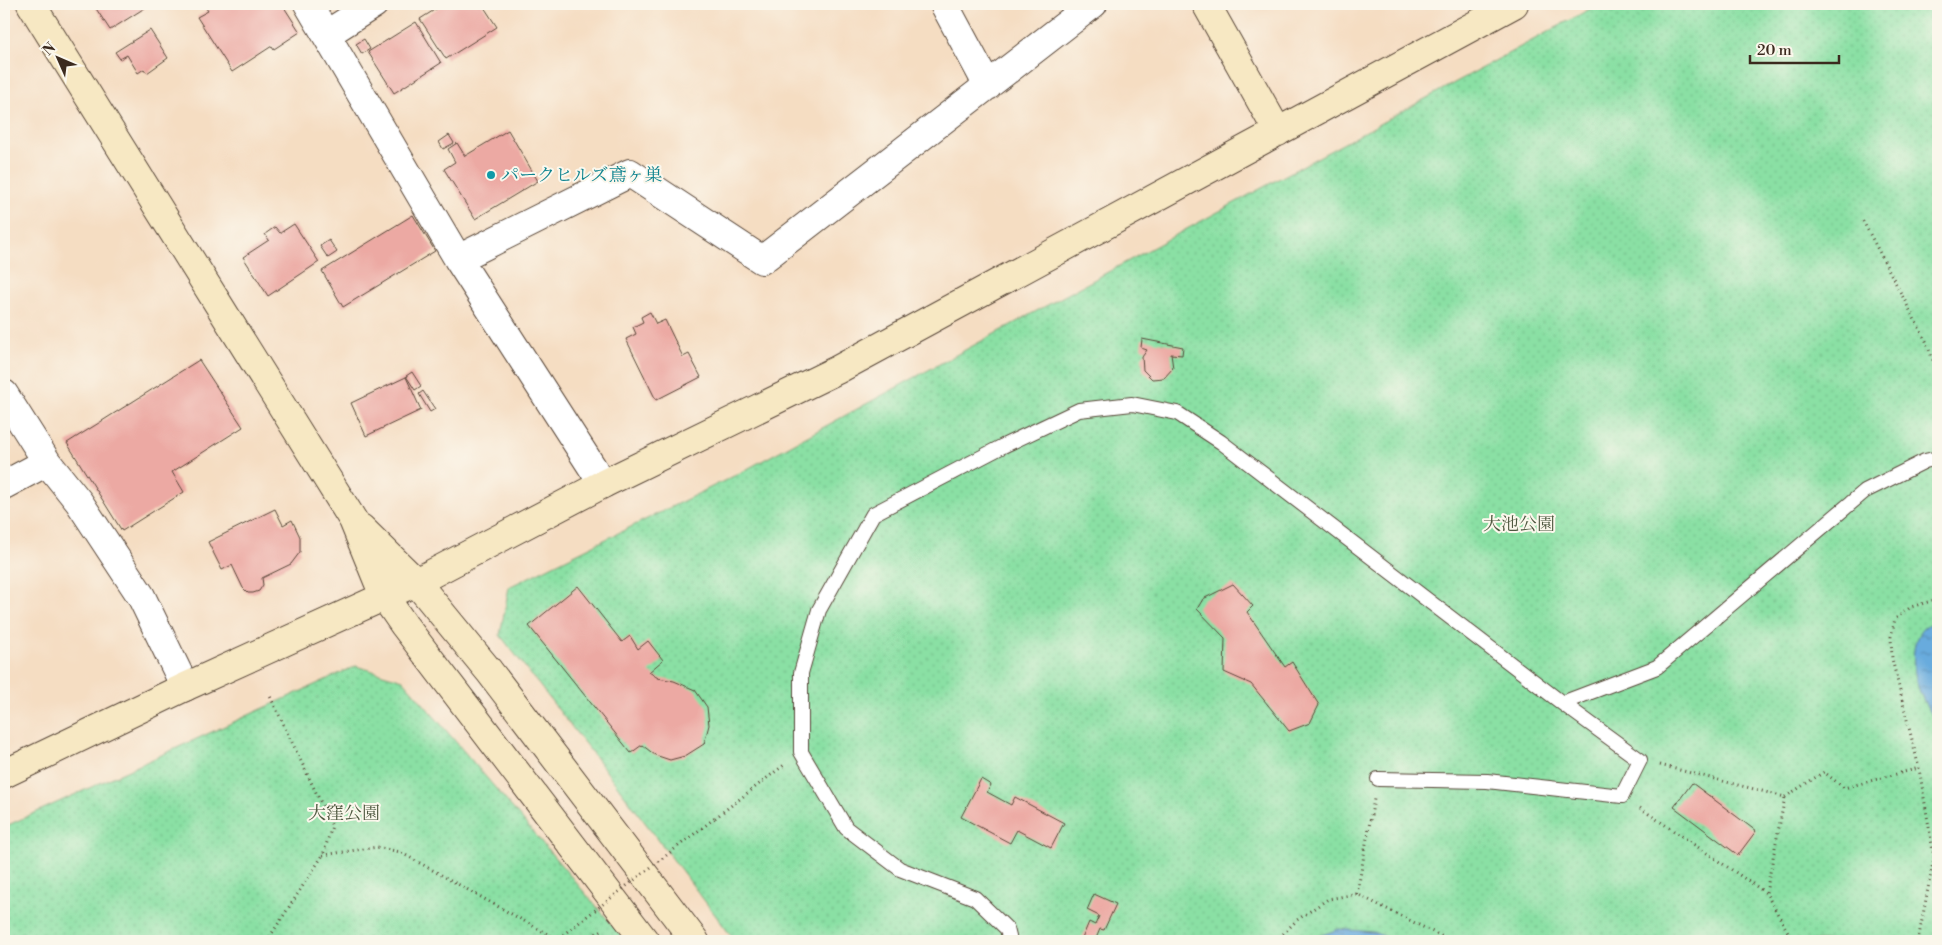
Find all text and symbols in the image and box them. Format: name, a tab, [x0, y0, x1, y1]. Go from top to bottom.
north arrow	[32, 32, 82, 82]
scale bar	[1750, 32, 1838, 64]
text: N	[39, 39, 60, 60]
text: 20 m	[1757, 41, 1792, 60]
place label: パークヒルズ鳶ヶ巣	[501, 164, 662, 187]
marker: パークヒルズ鳶ヶ巣	[485, 169, 497, 181]
park label: 大池公園	[1483, 513, 1555, 536]
park label: 大窪公園	[308, 802, 380, 825]

